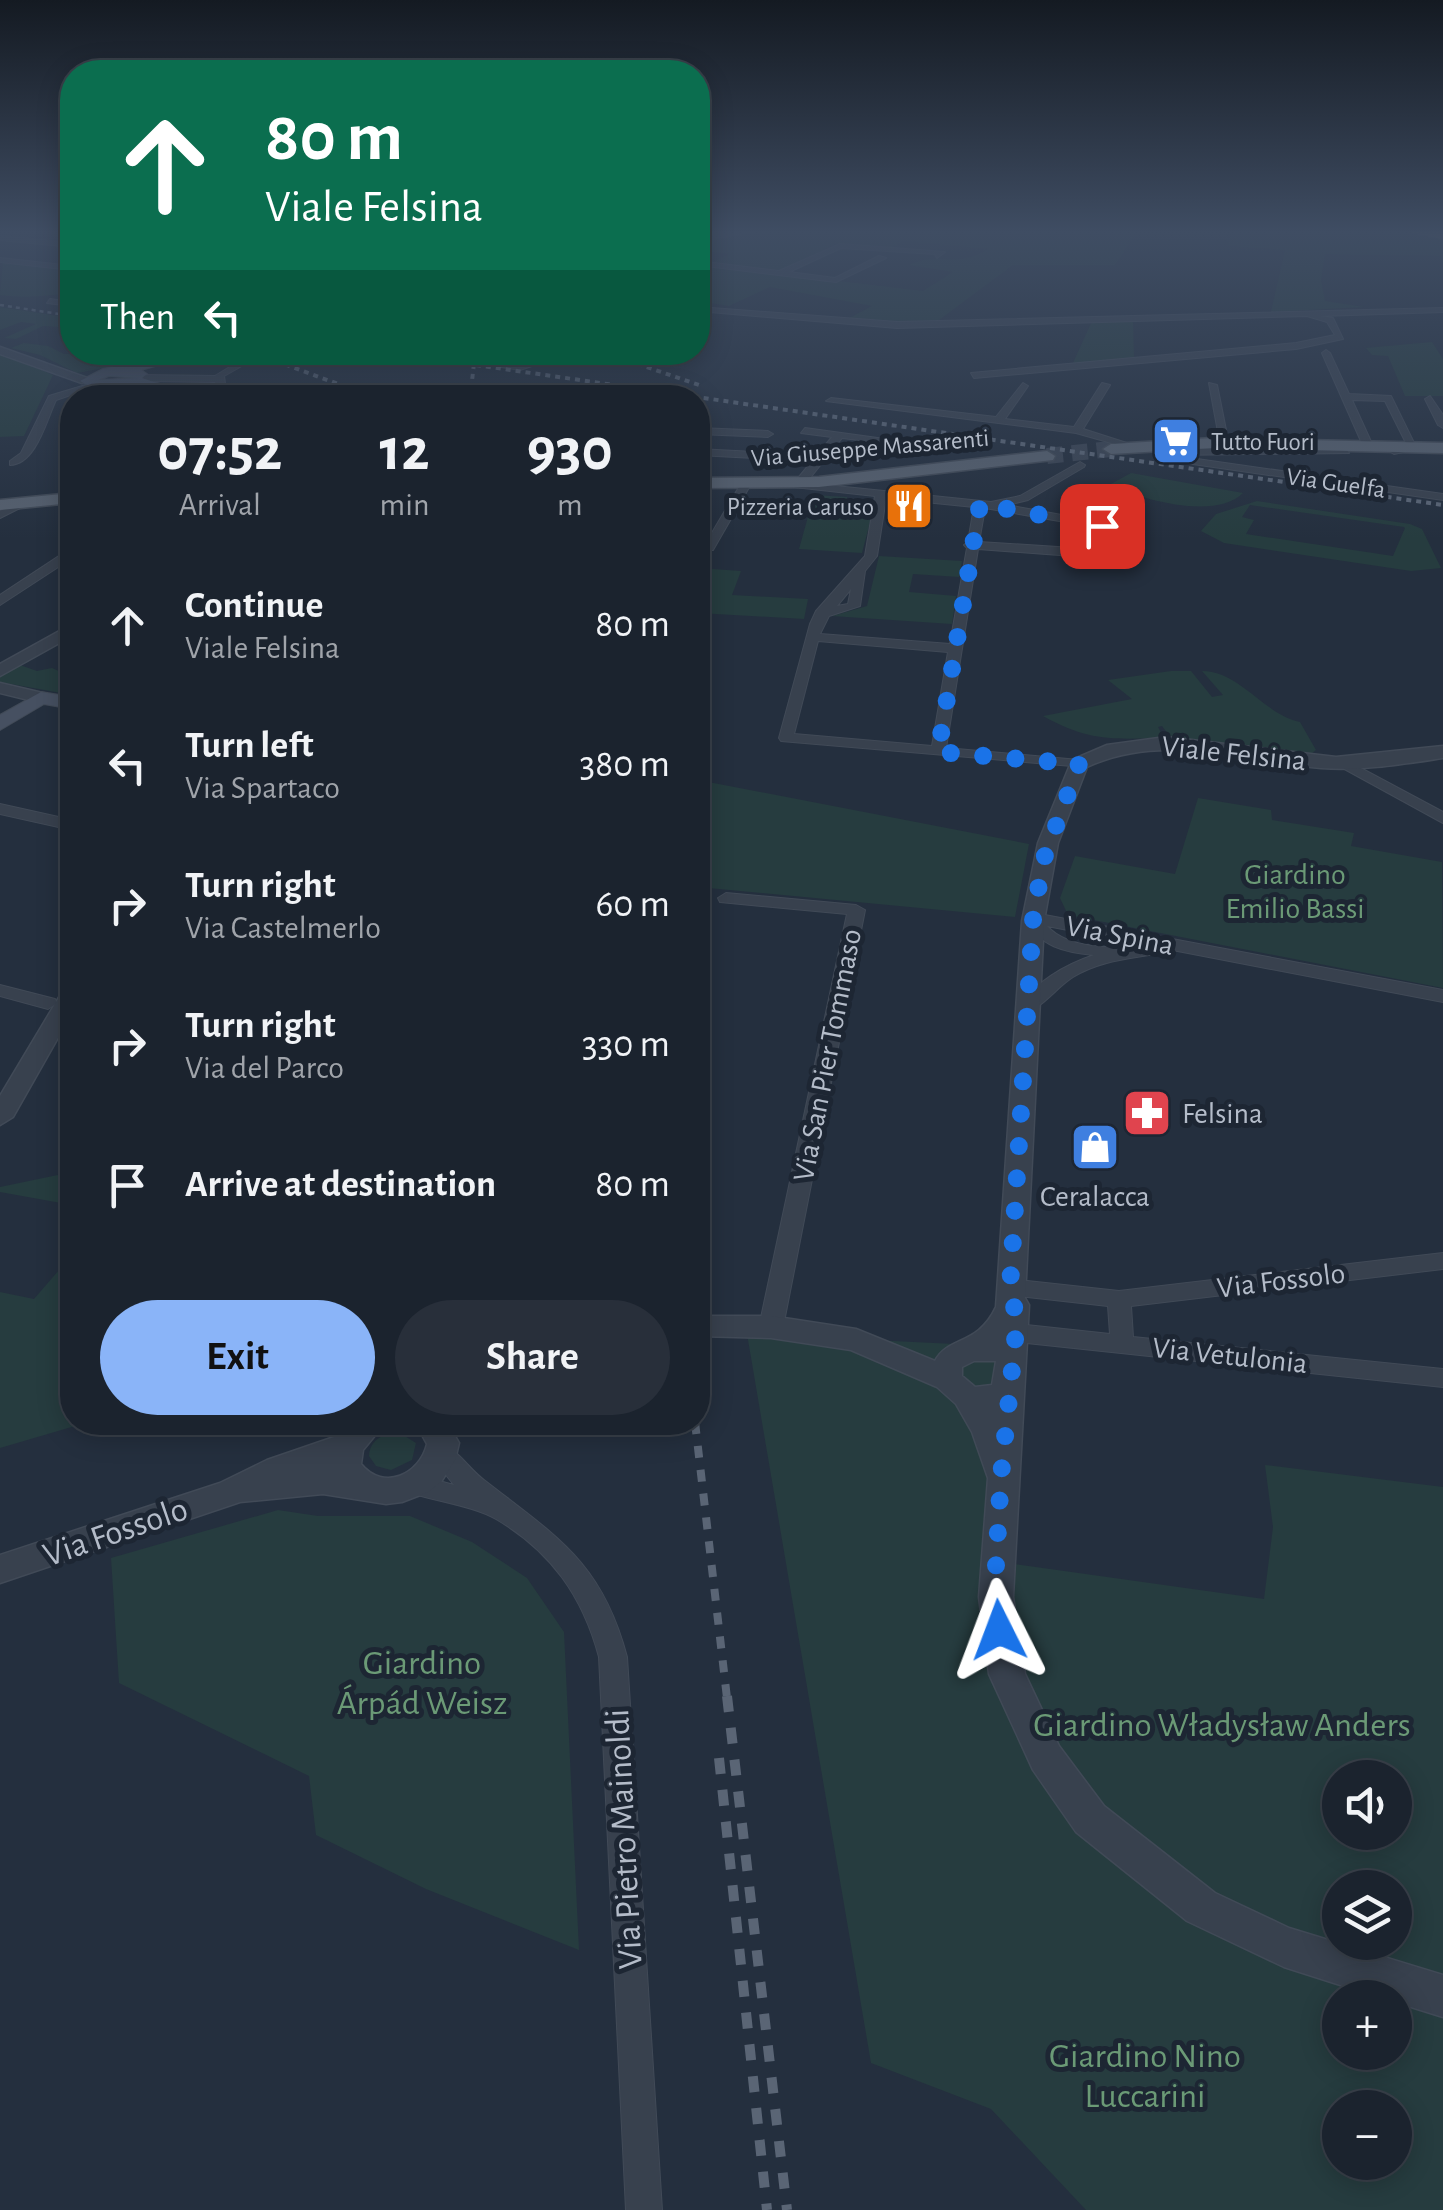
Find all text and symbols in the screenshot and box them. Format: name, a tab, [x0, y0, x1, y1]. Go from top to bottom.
icon: ahead	[100, 100, 230, 230]
text: 80 m	[265, 103, 403, 173]
text: Viale Felsina	[265, 185, 483, 230]
icon: left	[195, 290, 250, 345]
text: Then	[100, 299, 175, 337]
supermarket icon: Tutto Fuori	[1150, 415, 1202, 467]
text: 07:52	[157, 421, 282, 481]
text: 12	[380, 421, 429, 481]
text: 930	[527, 421, 613, 481]
street label: Via Giuseppe Massarenti	[750, 426, 990, 471]
place label: Tutto Fuori	[1211, 430, 1315, 455]
street label: Via Guelfa	[1285, 464, 1387, 503]
restaurant icon: Pizzeria Caruso	[883, 480, 935, 532]
pin	[1060, 484, 1145, 569]
text: Arrival	[179, 489, 261, 521]
text: min	[380, 489, 429, 521]
text: m	[557, 489, 583, 521]
place label: Pizzeria Caruso	[727, 495, 874, 520]
icon: arrive	[1075, 499, 1130, 554]
text: Continue	[185, 587, 323, 625]
icon: ahead	[100, 598, 155, 653]
text: 80 m	[595, 606, 670, 644]
text: Viale Felsina	[185, 632, 340, 664]
text: Turn left	[185, 727, 313, 765]
street label: Viale Felsina	[1160, 731, 1308, 776]
icon: left	[100, 738, 155, 793]
text: 380 m	[580, 746, 670, 784]
text: Via Spartaco	[185, 772, 340, 804]
park label: Giardino Emilio Bassi	[1225, 860, 1365, 924]
text: Turn right	[185, 867, 335, 905]
icon: right	[100, 878, 155, 933]
text: 60 m	[595, 886, 670, 924]
street label: Via Spina	[1063, 911, 1176, 961]
text: Via Castelmerlo	[185, 912, 381, 944]
street label: Via San Pier Tommaso	[789, 926, 867, 1184]
text: Turn right	[185, 1007, 335, 1045]
icon: right	[100, 1018, 155, 1073]
text: 330 m	[582, 1026, 670, 1064]
text: Via del Parco	[185, 1052, 344, 1084]
pharmacy icon: Felsina	[1121, 1087, 1173, 1139]
place label: Felsina	[1182, 1099, 1263, 1129]
shop icon: Ceralacca	[1069, 1121, 1121, 1173]
icon: arrive	[100, 1158, 155, 1213]
text: Arrive at destination	[185, 1166, 496, 1204]
text: 80 m	[595, 1166, 670, 1204]
place label: Ceralacca	[1040, 1182, 1150, 1212]
street label: Via Fossolo	[1215, 1258, 1347, 1304]
button: Exit	[100, 1300, 375, 1415]
button: Share	[395, 1300, 670, 1415]
street label: Via Vetulonia	[1151, 1333, 1309, 1379]
street label: Via Fossolo	[39, 1491, 192, 1573]
position arrow	[947, 1578, 1051, 1682]
park label: Giardino Árpád Weisz	[337, 1646, 507, 1721]
street label: Via Pietro Mainoldi	[600, 1708, 649, 1970]
park label: Giardino Władysław Anders	[1033, 1708, 1411, 1743]
map controls	[1322, 1760, 1412, 2180]
button: sound	[1322, 1760, 1412, 1850]
button: layers	[1322, 1870, 1412, 1960]
button: +	[1322, 1980, 1412, 2070]
park label: Giardino Nino Luccarini	[1049, 2039, 1241, 2114]
button: −	[1322, 2090, 1412, 2180]

